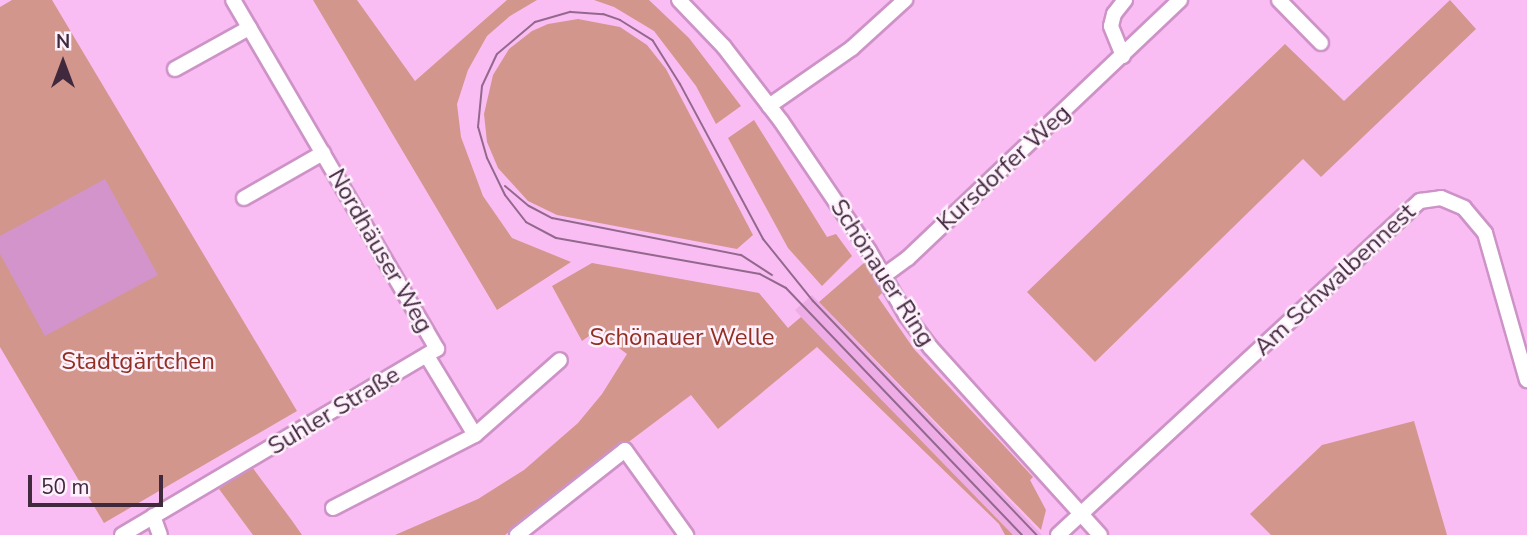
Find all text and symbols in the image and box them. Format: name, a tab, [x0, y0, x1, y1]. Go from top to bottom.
north arrow	[28, 28, 98, 98]
text: N	[56, 29, 70, 55]
street label: Kursdorfer Weg	[931, 99, 1077, 237]
street label: Nordhäuser Weg	[321, 164, 439, 338]
street label: Schönauer Ring	[824, 194, 940, 352]
street label: Am Schwalbennest	[1248, 198, 1422, 362]
park label: Schönauer Welle	[590, 324, 774, 352]
park label: Stadtgärtchen	[61, 348, 215, 376]
street label: Suhler Straße	[263, 360, 405, 462]
scale bar	[32, 462, 166, 506]
text: 50 m	[41, 473, 90, 501]

